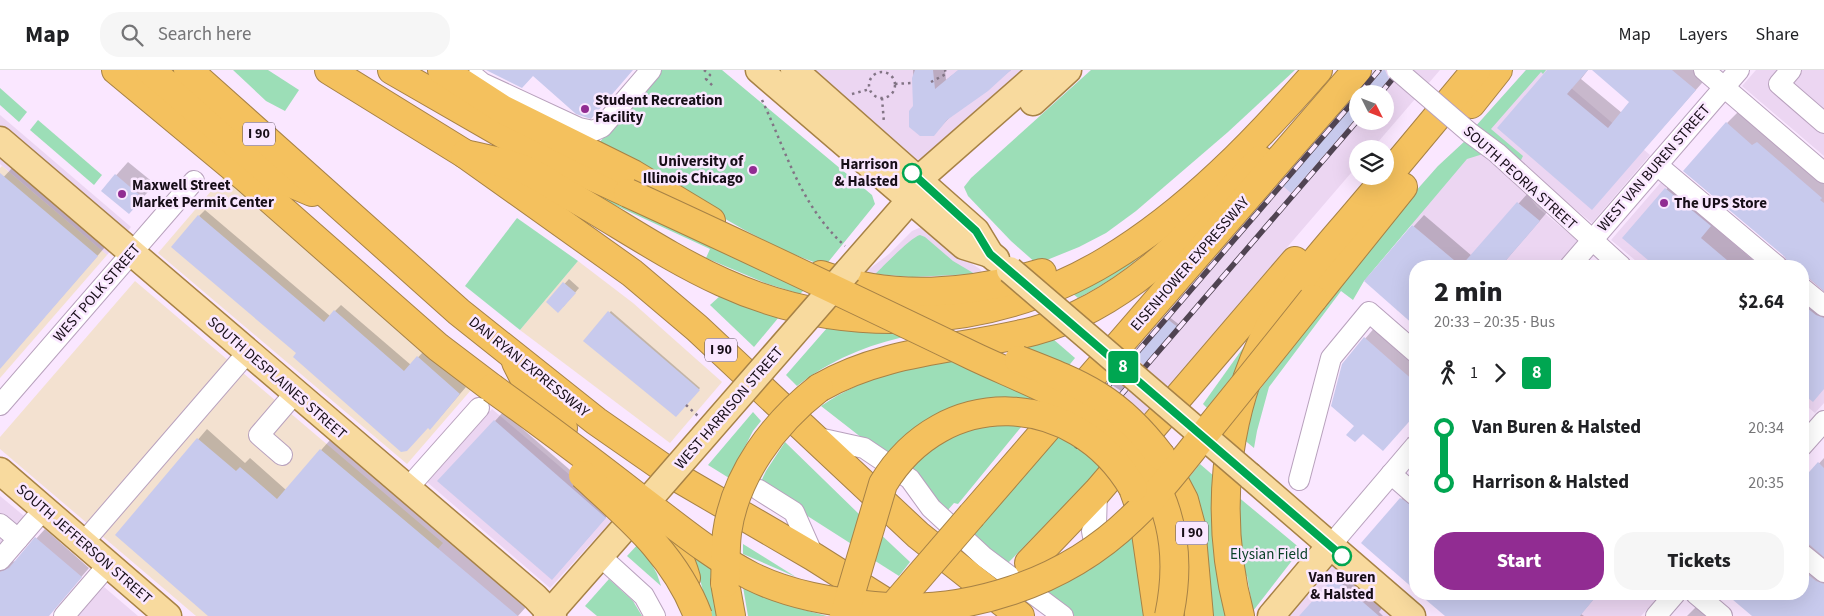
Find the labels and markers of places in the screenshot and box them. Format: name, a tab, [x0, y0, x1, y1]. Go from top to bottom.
place label: Student Recreation Facility	[595, 90, 723, 128]
marker: Student Recreation Facility	[579, 103, 591, 115]
place label: University of Illinois Chicago	[643, 151, 744, 189]
place label: Harrison & Halsted	[835, 154, 898, 192]
marker: Harrison & Halsted	[902, 163, 922, 183]
marker: University of Illinois Chicago	[747, 164, 759, 176]
place label: Maxwell Street Market Permit Center	[132, 175, 274, 213]
marker: Maxwell Street Market Permit Center	[116, 188, 128, 200]
place label: The UPS Store	[1674, 193, 1767, 214]
marker: The UPS Store	[1658, 197, 1670, 209]
marker: Van Buren & Halsted	[1332, 546, 1352, 566]
place label: Van Buren & Halsted	[1307, 567, 1376, 605]

